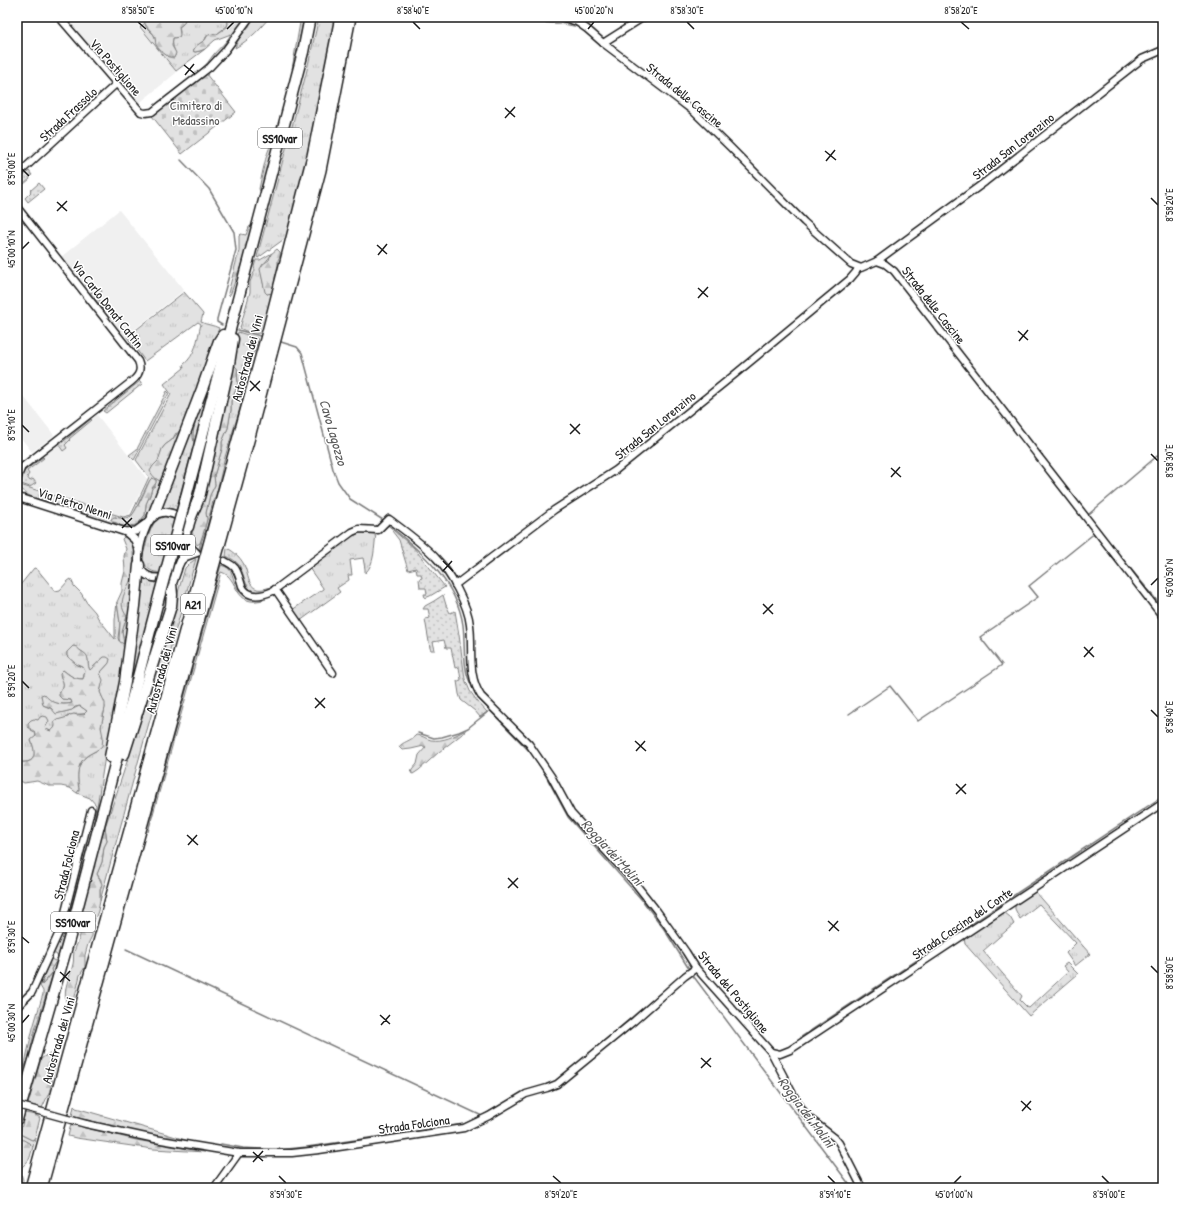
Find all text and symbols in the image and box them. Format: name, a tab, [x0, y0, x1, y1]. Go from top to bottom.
text: 8°58'50"E	[121, 4, 155, 17]
text: 45°00'10"N	[215, 4, 253, 17]
text: 8°58'40"E	[397, 4, 430, 17]
text: 45°00'20"N	[575, 4, 613, 17]
text: 8°58'30"E	[670, 4, 704, 17]
text: 8°58'20"E	[944, 4, 978, 17]
street label: Via Postiglione	[86, 34, 146, 100]
street label: Strada delle Cascine	[643, 58, 727, 132]
street label: Strada Frassolo	[35, 83, 101, 145]
park label: Cimitero di Medassino	[170, 96, 222, 129]
street label: Strada San Lorenzino	[968, 108, 1058, 184]
road number: SS10var	[258, 128, 302, 148]
text: 8°59'00"E	[5, 152, 18, 185]
text: 8°58'20"E	[1163, 188, 1176, 222]
text: 45°00'10"N	[5, 230, 18, 268]
street label: Via Carlo Donat Cattin	[68, 256, 148, 352]
street label: Strada delle Cascine	[898, 262, 970, 348]
street label: Autostrada dei Vini	[227, 313, 267, 403]
street label: Strada San Lorenzino	[611, 387, 699, 463]
water label: Cavo Lagozzo	[315, 397, 353, 469]
text: 8°59'10"E	[5, 409, 18, 441]
text: 8°58'30"E	[1163, 444, 1176, 478]
street label: Via Pietro Nenni	[36, 483, 114, 523]
road number: SS10var	[151, 535, 195, 555]
text: 45°00'50"N	[1163, 559, 1176, 597]
road number: A21	[181, 594, 205, 614]
street label: Autostrada dei Vini	[141, 625, 181, 715]
text: 8°59'20"E	[5, 664, 18, 697]
text: 8°58'40"E	[1163, 700, 1176, 733]
water label: Roggia dei Molini	[577, 814, 649, 892]
street label: Strada Folciona	[49, 828, 83, 902]
street label: Strada Cascina del Conte	[908, 883, 1016, 963]
road number: SS10var	[51, 912, 95, 932]
text: 8°59'30"E	[5, 920, 18, 953]
street label: Strada del Postiglione	[694, 947, 774, 1037]
text: 8°58'50"E	[1163, 956, 1176, 990]
street label: Autostrada dei Vini	[37, 995, 79, 1085]
text: 45°00'30"N	[5, 1004, 18, 1042]
water label: Roggia dei Molini	[773, 1073, 841, 1153]
street label: Strada Folciona	[377, 1110, 451, 1138]
text: 8°59'30"E	[270, 1188, 303, 1201]
text: 8°59'20"E	[545, 1188, 578, 1201]
text: 8°59'10"E	[819, 1188, 851, 1201]
text: 45°01'00"N	[935, 1188, 973, 1201]
text: 8°59'00"E	[1093, 1188, 1126, 1201]

